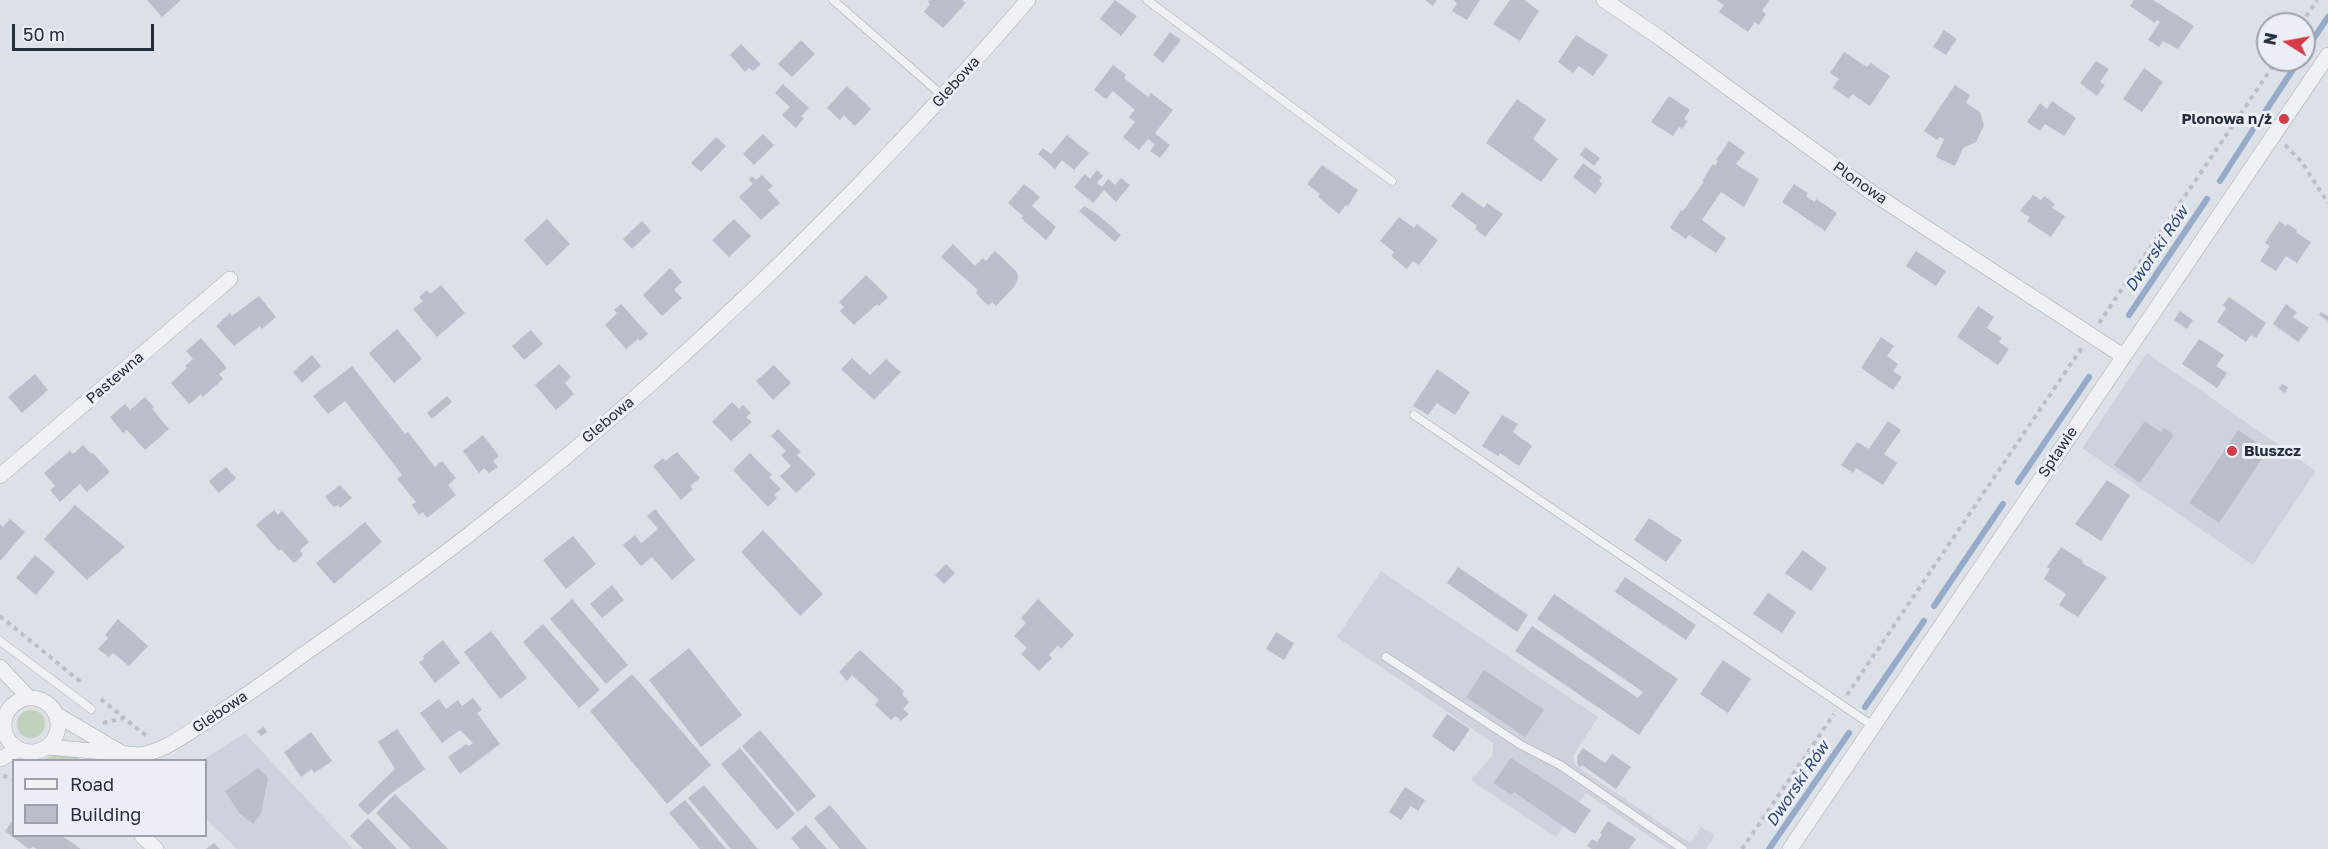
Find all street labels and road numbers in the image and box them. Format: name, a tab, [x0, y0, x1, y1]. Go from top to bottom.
street label: Glebowa	[928, 53, 984, 111]
street label: Plonowa	[1829, 158, 1891, 208]
street label: Pastewna	[82, 348, 148, 408]
street label: Glebowa	[578, 393, 638, 447]
street label: Spławie	[2035, 423, 2081, 481]
street label: Glebowa	[189, 687, 251, 737]

